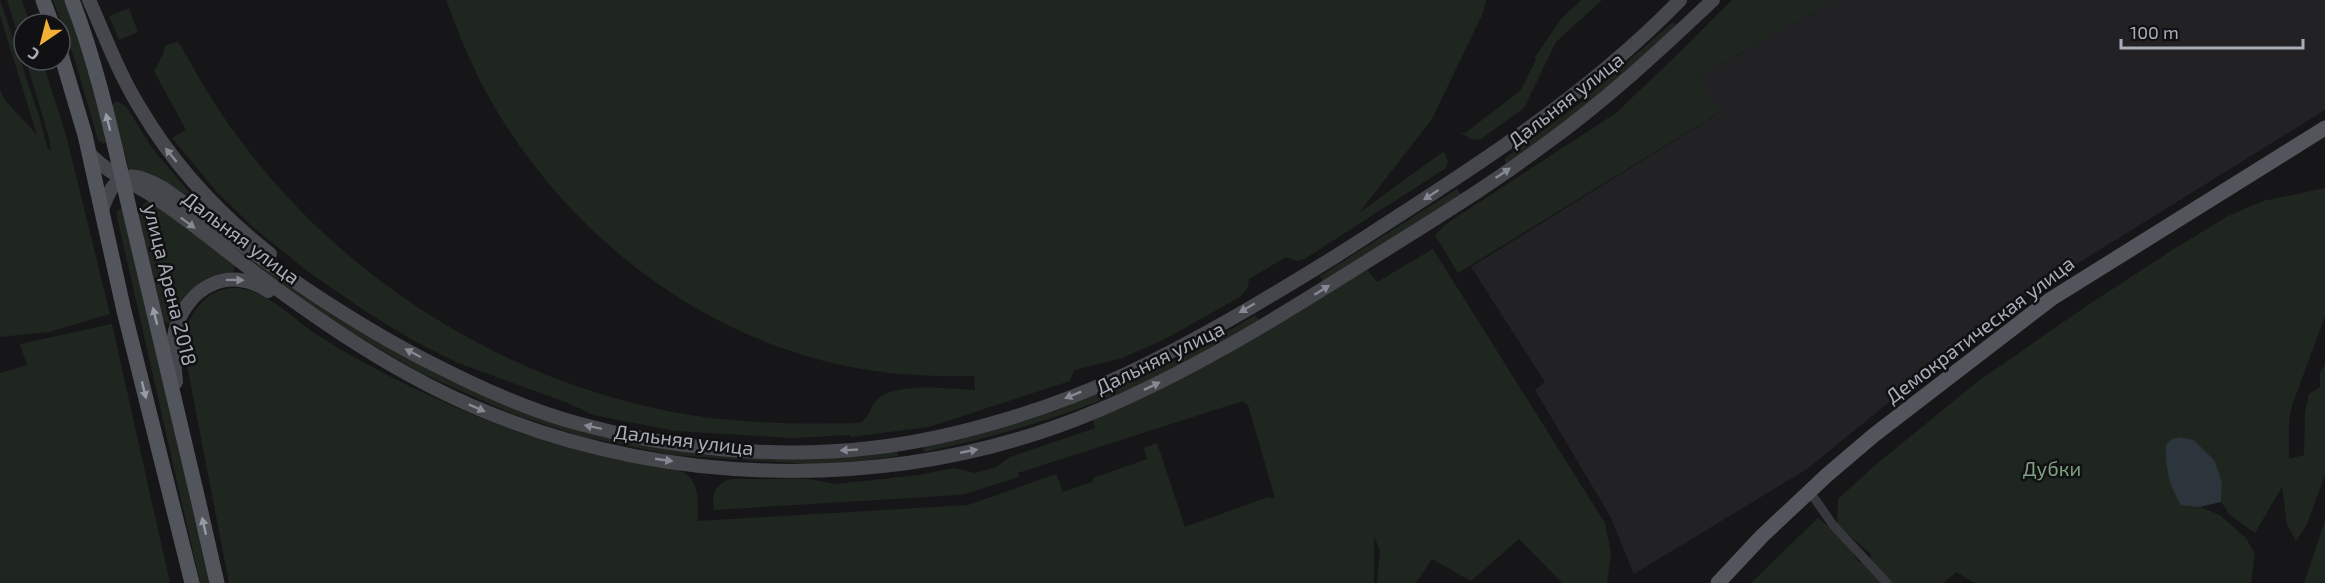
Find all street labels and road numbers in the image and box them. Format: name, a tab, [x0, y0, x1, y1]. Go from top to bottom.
street label: Дальняя улица	[1503, 47, 1629, 153]
street label: Дальняя улица	[178, 185, 305, 290]
street label: улица Арена 2018	[138, 201, 203, 368]
street label: Демократическая улица	[1880, 250, 2079, 409]
street label: Дальняя улица	[1091, 316, 1228, 400]
street label: Дальняя улица	[613, 419, 755, 460]

